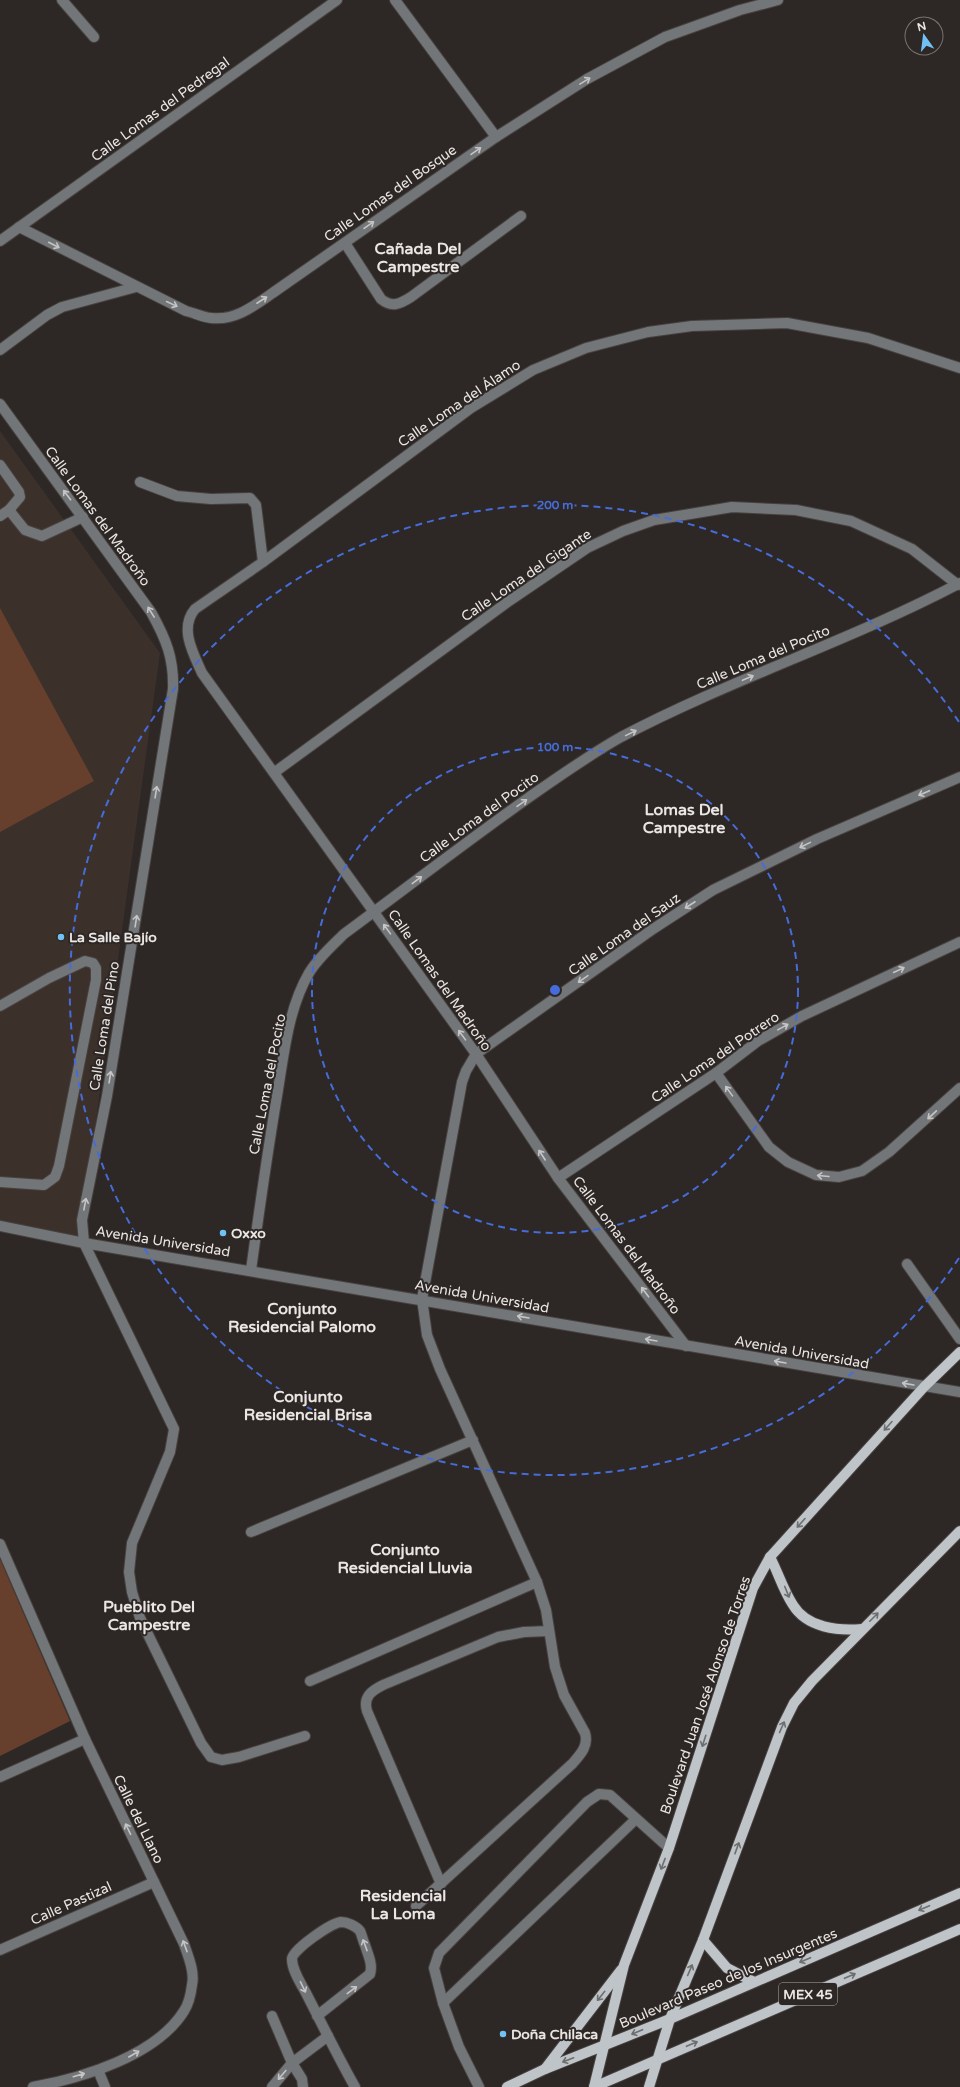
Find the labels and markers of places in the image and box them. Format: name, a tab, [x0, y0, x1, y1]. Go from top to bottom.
place label: La Salle Bajío	[69, 929, 157, 946]
marker: La Salle Bajío	[56, 932, 66, 942]
centre of rings	[548, 983, 562, 997]
place label: Oxxo	[231, 1225, 266, 1242]
marker: Oxxo	[218, 1228, 228, 1238]
place label: Doña Chilaca	[511, 2026, 598, 2043]
marker: Doña Chilaca	[498, 2029, 508, 2039]

